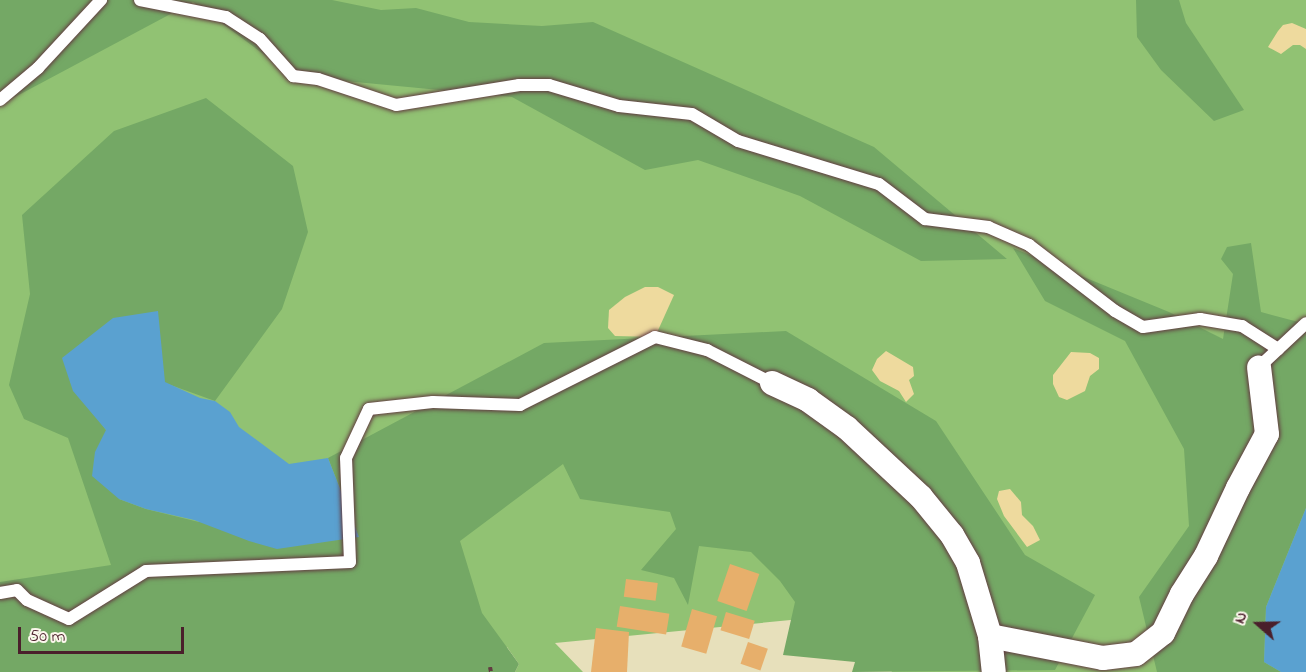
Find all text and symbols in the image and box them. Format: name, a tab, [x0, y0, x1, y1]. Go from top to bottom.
north arrow	[1228, 594, 1288, 654]
text: N	[1228, 609, 1254, 627]
scale bar	[21, 615, 188, 653]
text: 50 m	[29, 624, 66, 650]

